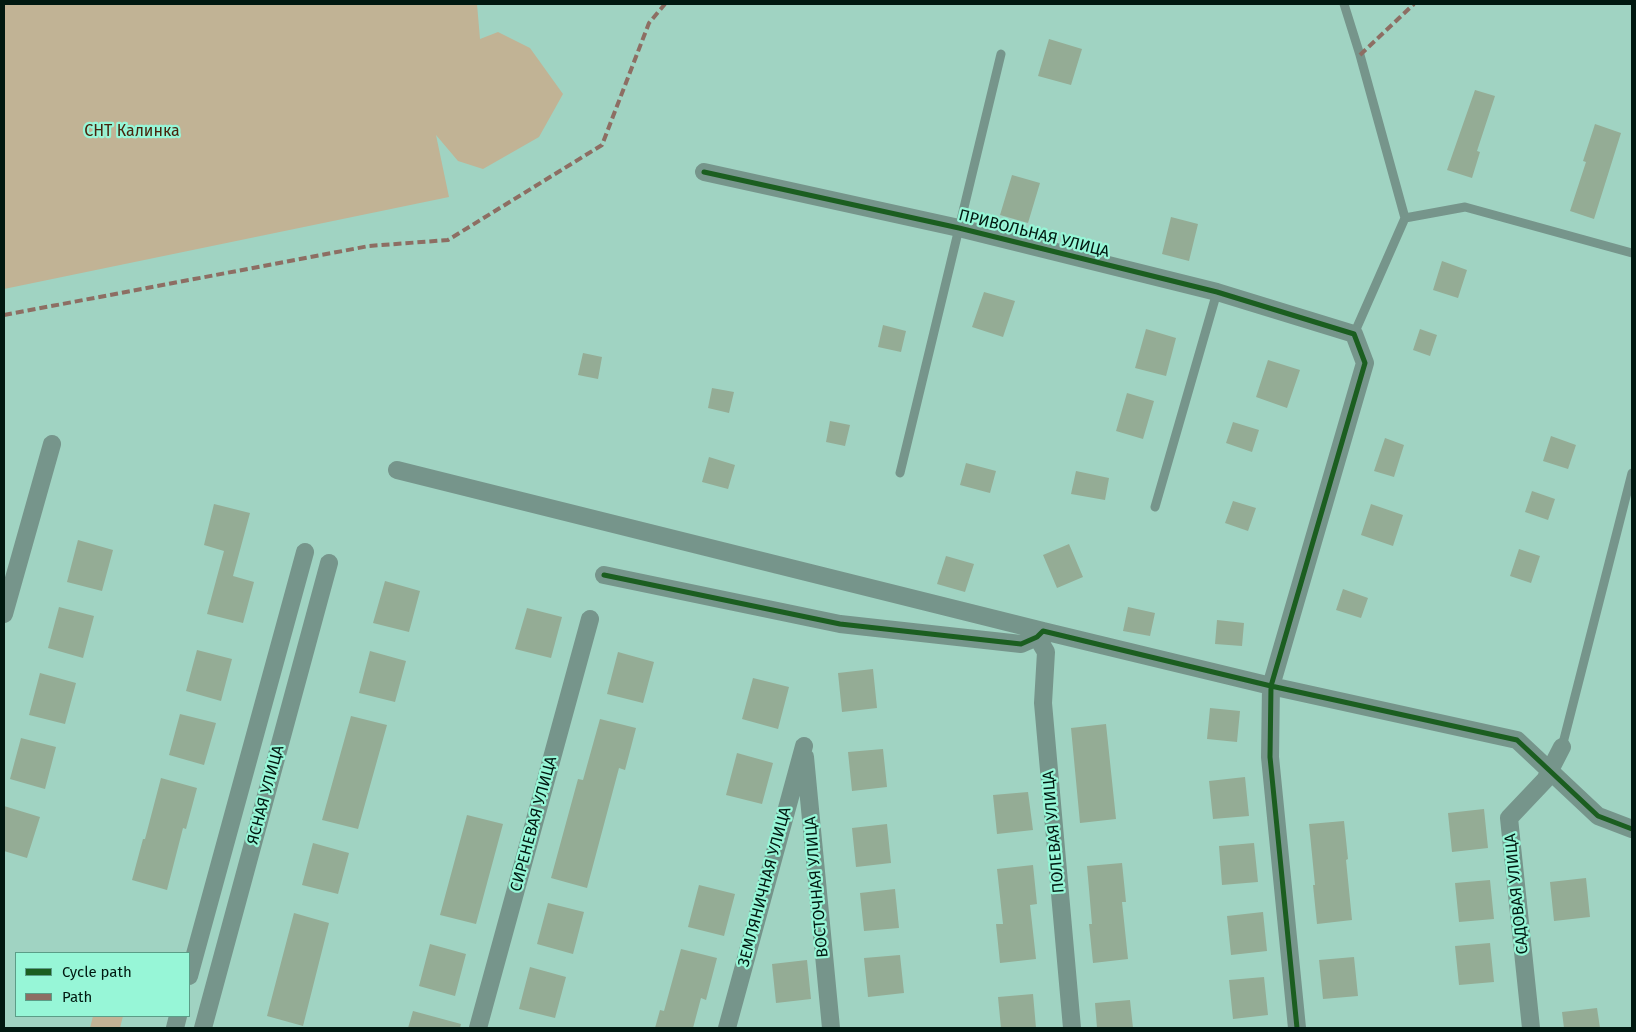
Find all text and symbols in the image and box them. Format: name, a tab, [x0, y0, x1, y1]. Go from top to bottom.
park label: СНТ Калинка	[84, 122, 180, 142]
street label: ПРИВОЛЬНАЯ УЛИЦА	[957, 206, 1111, 262]
street label: ЯСНАЯ УЛИЦА	[244, 743, 288, 847]
street label: СИРЕНЕВАЯ УЛИЦА	[507, 754, 561, 894]
street label: ПОЛЕВАЯ УЛИЦА	[1039, 770, 1069, 894]
street label: ЗЕМЛЯНИЧНАЯ УЛИЦА	[734, 805, 796, 969]
street label: ВОСТОЧНАЯ УЛИЦА	[801, 816, 833, 958]
street label: САДОВАЯ УЛИЦА	[1501, 833, 1533, 955]
legend	[15, 952, 190, 1017]
text: Cycle path	[62, 963, 132, 981]
text: Path	[62, 988, 92, 1006]

